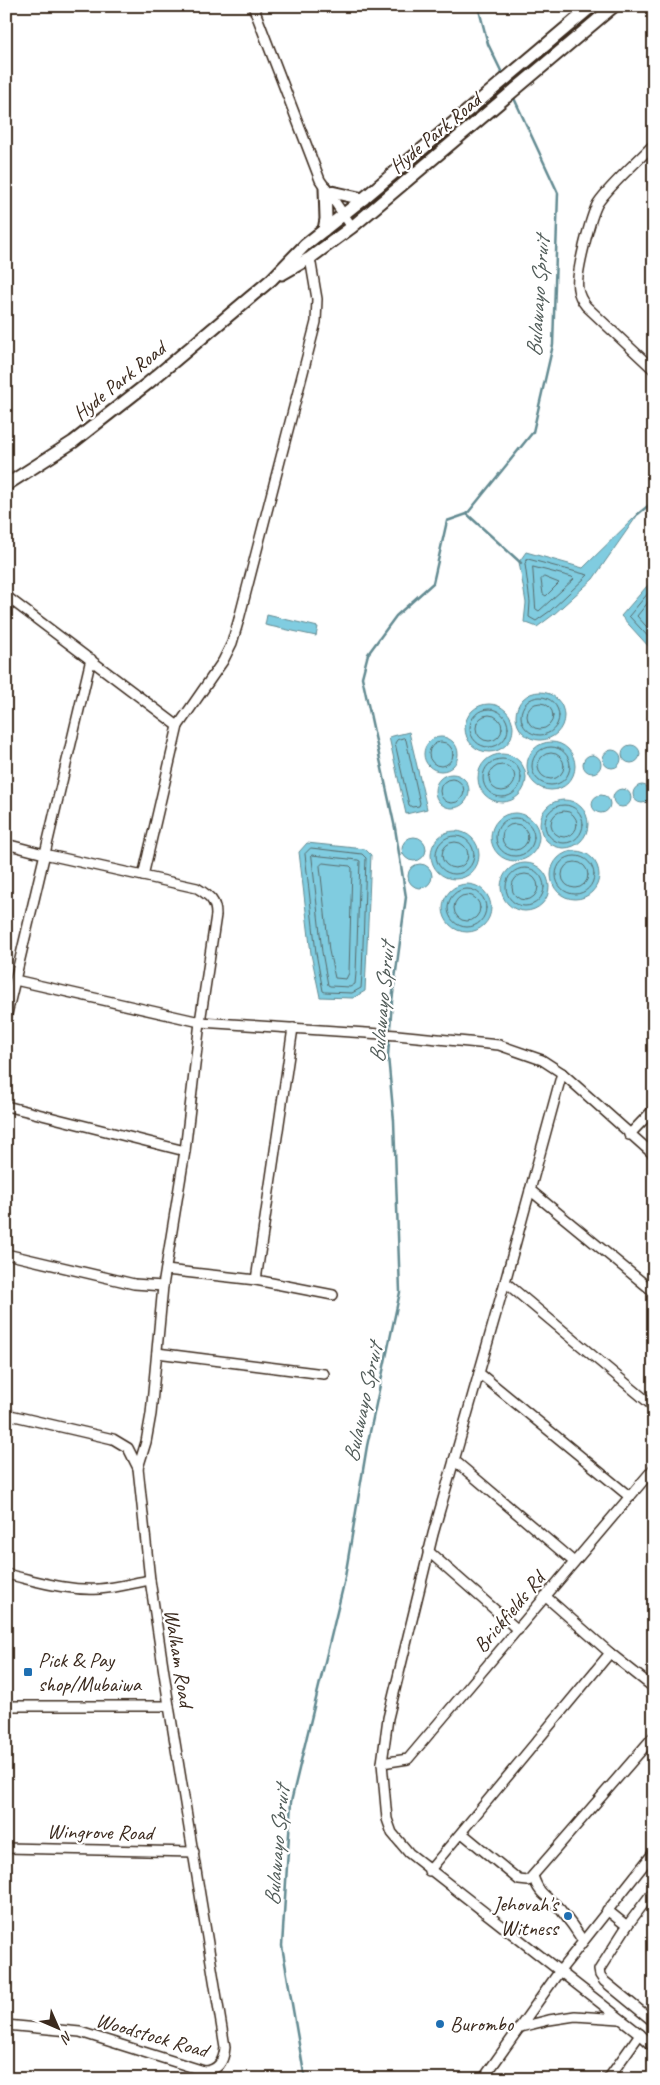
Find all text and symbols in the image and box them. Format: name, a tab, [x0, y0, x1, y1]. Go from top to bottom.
street label: Hyde Park Road	[384, 85, 489, 179]
water label: Bulawayo Spruit	[520, 231, 557, 358]
street label: Hyde Park Road	[67, 333, 174, 426]
water label: Bulawayo Spruit	[363, 937, 402, 1064]
water label: Bulawayo Spruit	[337, 1336, 390, 1465]
street label: Brickfields Rd	[468, 1563, 553, 1658]
street label: Walham Road	[158, 1607, 200, 1712]
place label: Pick & Pay shop/Mubaiwa	[38, 1647, 143, 1697]
marker: Pick & Pay shop/Mubaiwa	[22, 1666, 34, 1678]
water label: Bulawayo Spruit	[258, 1780, 297, 1907]
street label: Wingrove Road	[47, 1818, 157, 1846]
place label: Jehovah's Witness	[492, 1891, 560, 1941]
marker: Jehovah's Witness	[562, 1910, 574, 1922]
north arrow	[32, 2002, 82, 2052]
street label: Woodstock Road	[93, 2007, 214, 2064]
place label: Burombo	[450, 2011, 515, 2037]
marker: Burombo	[434, 2018, 446, 2030]
text: N	[56, 2028, 76, 2048]

